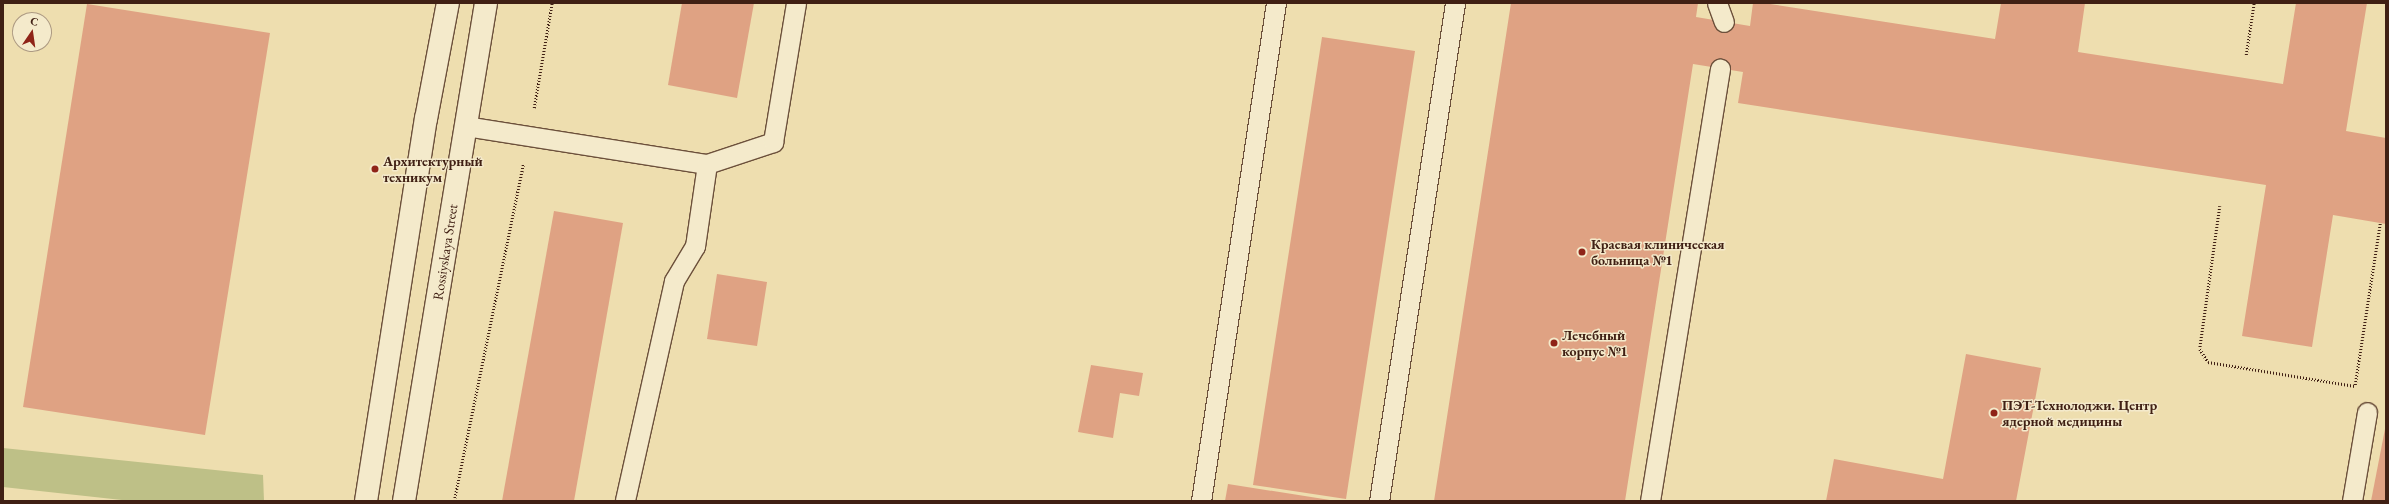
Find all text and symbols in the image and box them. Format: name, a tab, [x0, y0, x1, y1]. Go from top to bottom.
north arrow	[12, 12, 52, 52]
text: С	[29, 14, 40, 29]
place label: Архитектурный техникум	[383, 153, 483, 186]
marker: Архитектурный техникум	[370, 164, 380, 174]
street label: Rossiyskaya Street	[429, 203, 461, 301]
place label: Краевая клиническая больница №1	[1591, 236, 1725, 268]
marker: Краевая клиническая больница №1	[1576, 246, 1588, 258]
place label: Лечебный корпус №1	[1562, 327, 1628, 360]
marker: Лечебный корпус №1	[1549, 338, 1559, 348]
place label: ПЭТ-Технолоджи. Центр ядерной медицины	[2002, 397, 2157, 430]
marker: ПЭТ-Технолоджи. Центр ядерной медицины	[1989, 408, 1999, 418]

